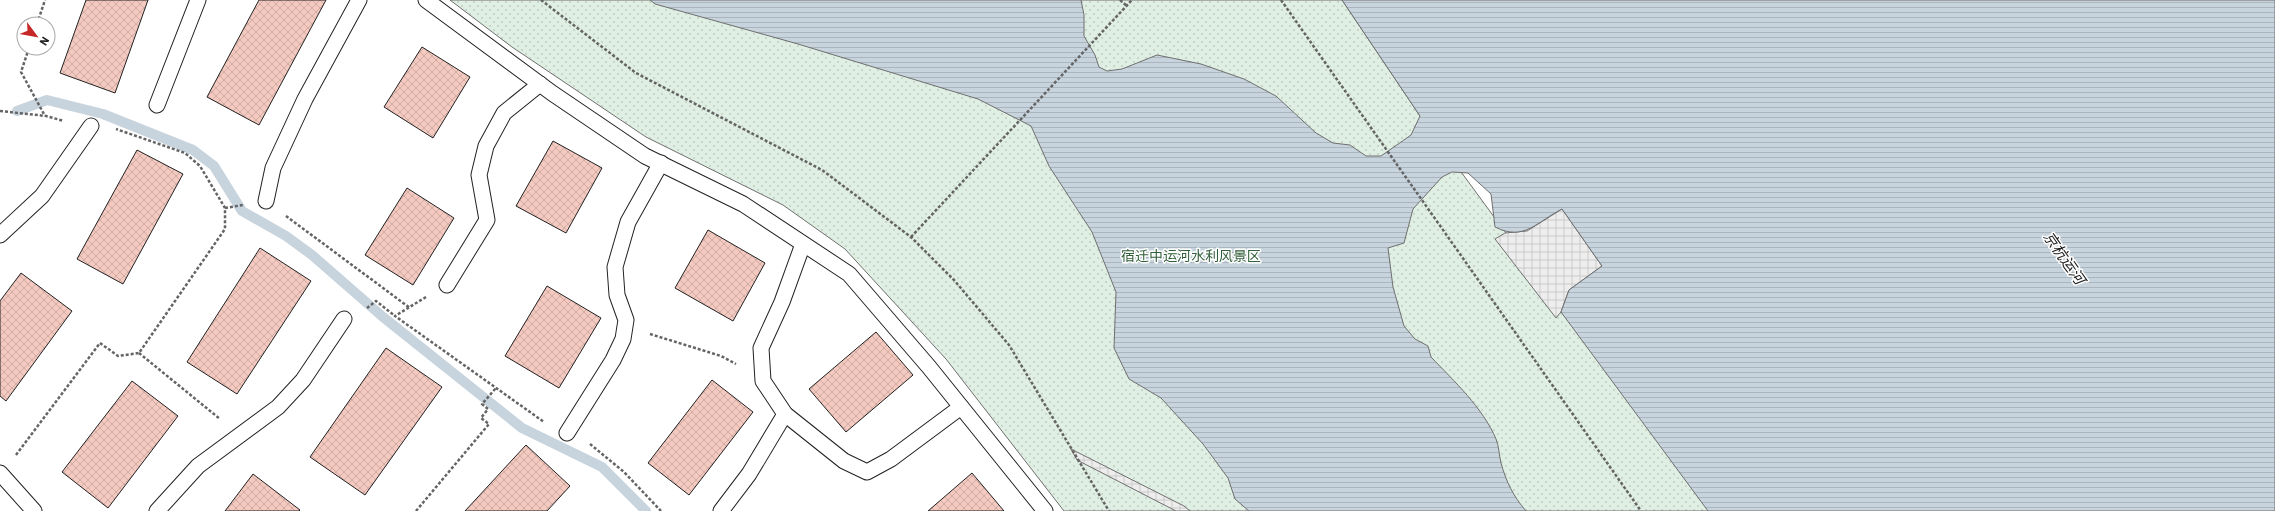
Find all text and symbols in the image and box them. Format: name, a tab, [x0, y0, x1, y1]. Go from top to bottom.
north arrow	[16, 16, 56, 56]
text: N	[36, 34, 53, 48]
water label: 京杭运河	[2039, 228, 2091, 290]
park label: 宿迁中运河水利风景区	[1121, 247, 1261, 265]

